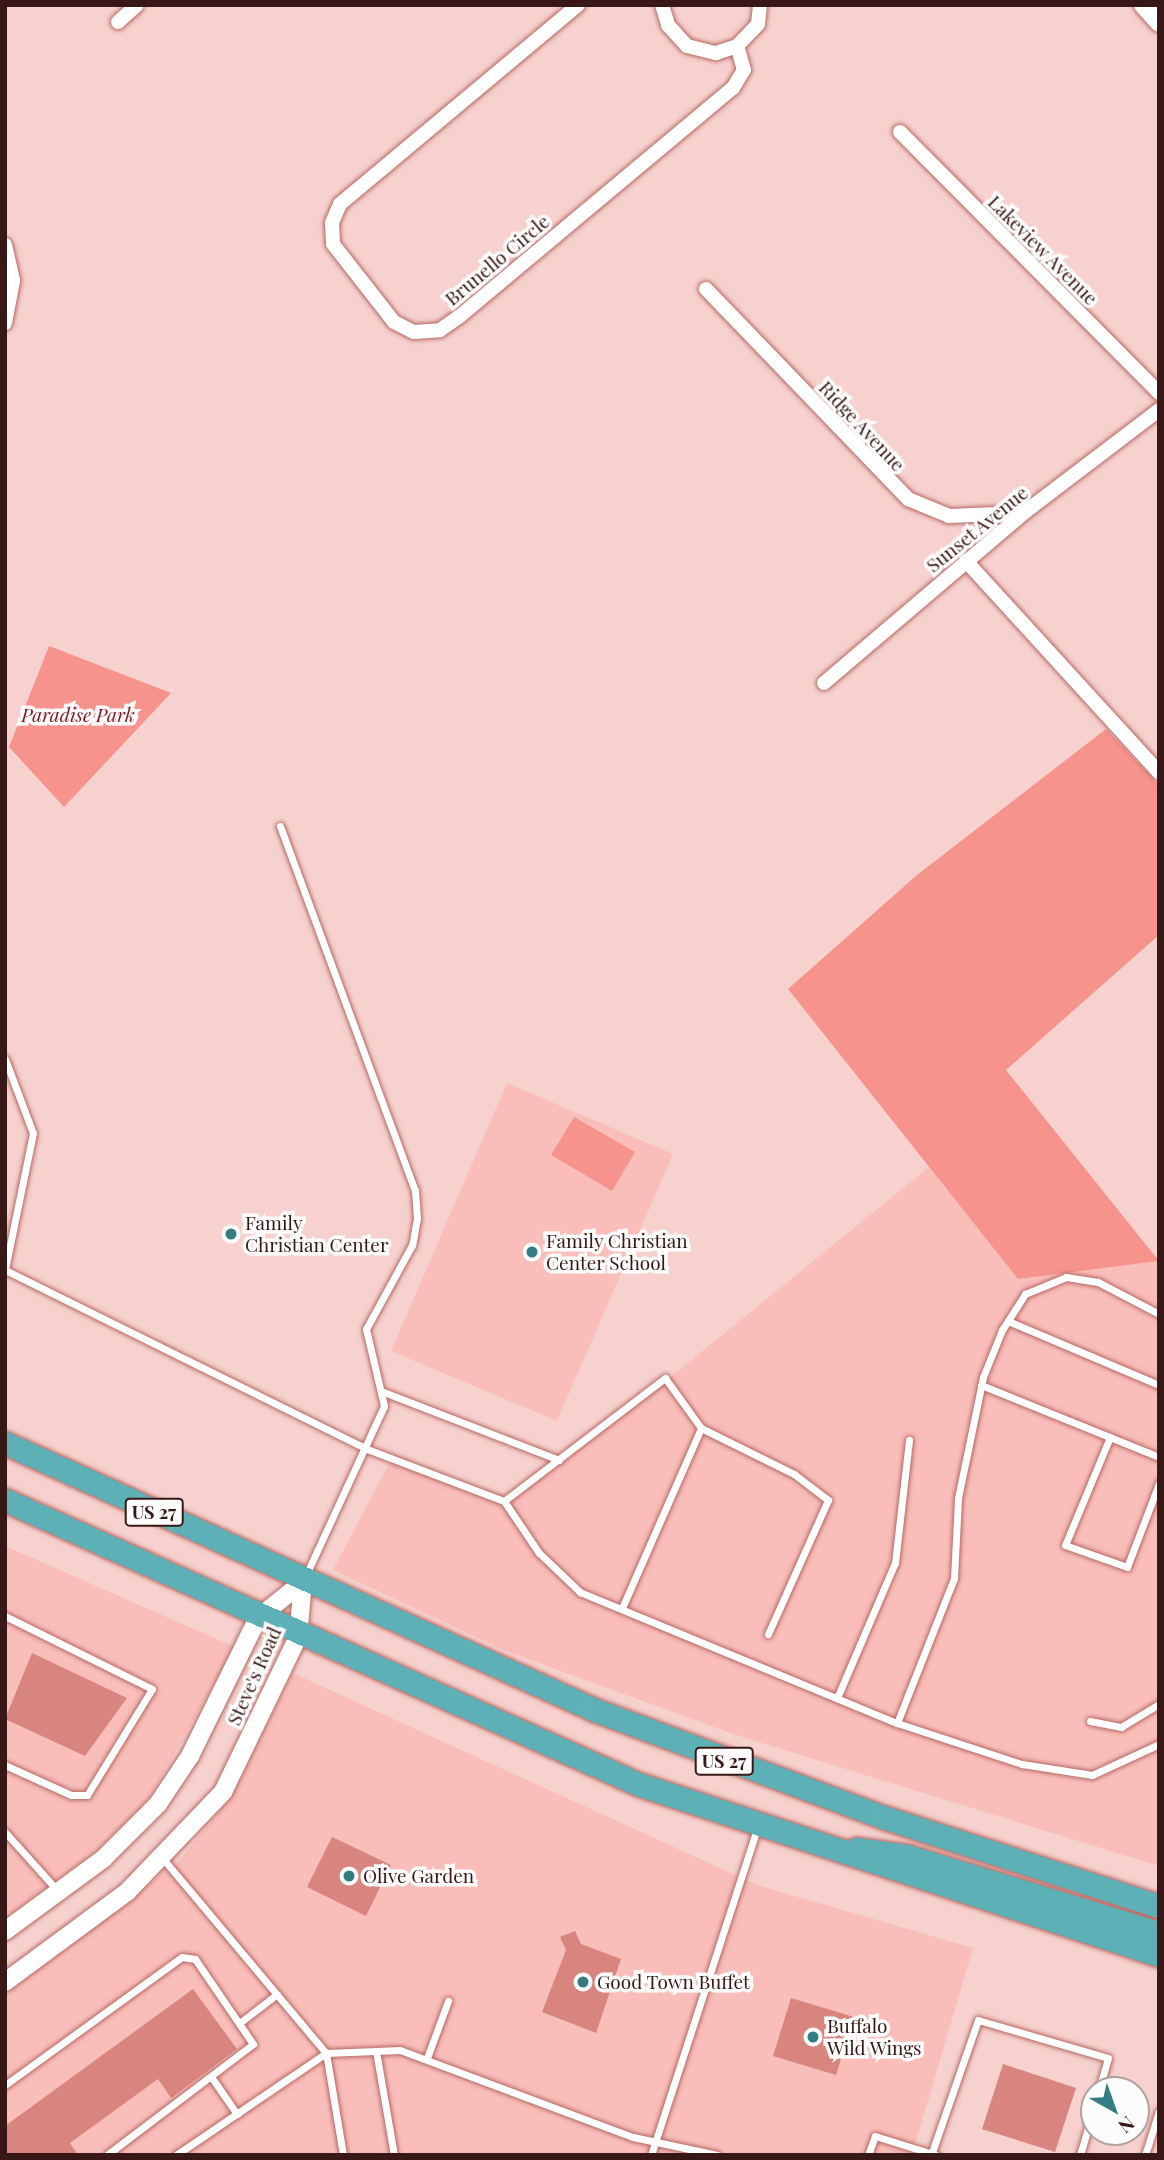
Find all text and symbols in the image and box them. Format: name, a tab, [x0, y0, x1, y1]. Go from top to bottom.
street label: Lakeview Avenue	[983, 190, 1103, 310]
street label: Brunello Circle	[440, 210, 554, 310]
street label: Ridge Avenue	[814, 376, 910, 476]
street label: Sunset Avenue	[921, 481, 1033, 577]
park label: Paradise Park	[21, 704, 135, 726]
place label: Family Christian Center	[245, 1212, 388, 1256]
marker: Family Christian Center	[223, 1226, 239, 1242]
place label: Family Christian Center School	[546, 1230, 688, 1274]
marker: Family Christian Center School	[524, 1244, 540, 1260]
road number: US 27	[124, 1498, 184, 1526]
street label: Steve's Road	[222, 1623, 286, 1729]
road number: US 27	[694, 1746, 754, 1776]
place label: Olive Garden	[363, 1865, 474, 1887]
marker: Olive Garden	[341, 1868, 357, 1884]
place label: Good Town Buffet	[597, 1971, 750, 1993]
marker: Good Town Buffet	[575, 1974, 591, 1990]
place label: Buffalo Wild Wings	[827, 2015, 922, 2059]
marker: Buffalo Wild Wings	[805, 2029, 821, 2045]
north arrow	[1080, 2076, 1150, 2146]
text: N	[1114, 2111, 1141, 2140]

